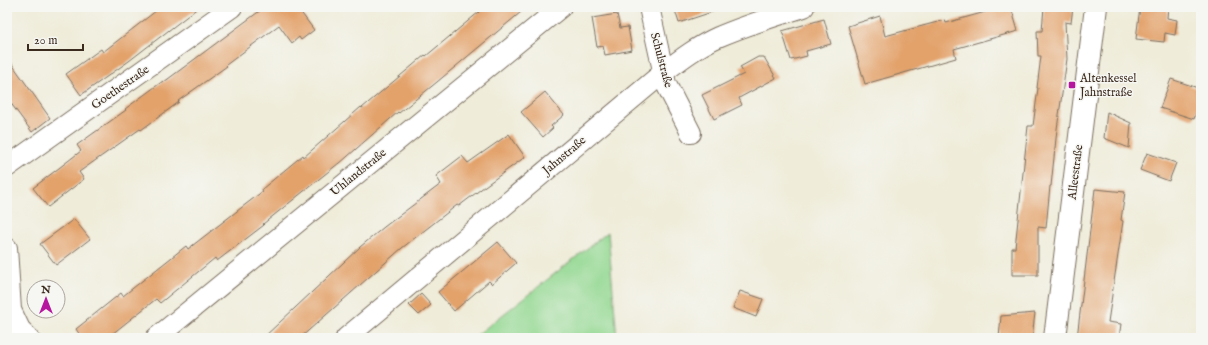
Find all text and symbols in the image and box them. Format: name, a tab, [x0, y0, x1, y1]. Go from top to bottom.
scale bar	[28, 26, 83, 52]
street label: Schulstraße	[647, 31, 676, 90]
text: 20 m	[34, 33, 57, 48]
street label: Goethestraße	[88, 62, 152, 113]
place label: Altenkessel Jahnstraße	[1078, 71, 1137, 101]
marker: Altenkessel Jahnstraße	[1067, 80, 1077, 90]
street label: Jahnstraße	[538, 133, 590, 180]
street label: Alleestraße	[1065, 143, 1086, 201]
street label: Uhlandstraße	[327, 145, 390, 199]
north arrow	[26, 279, 66, 319]
text: N	[40, 283, 51, 297]

